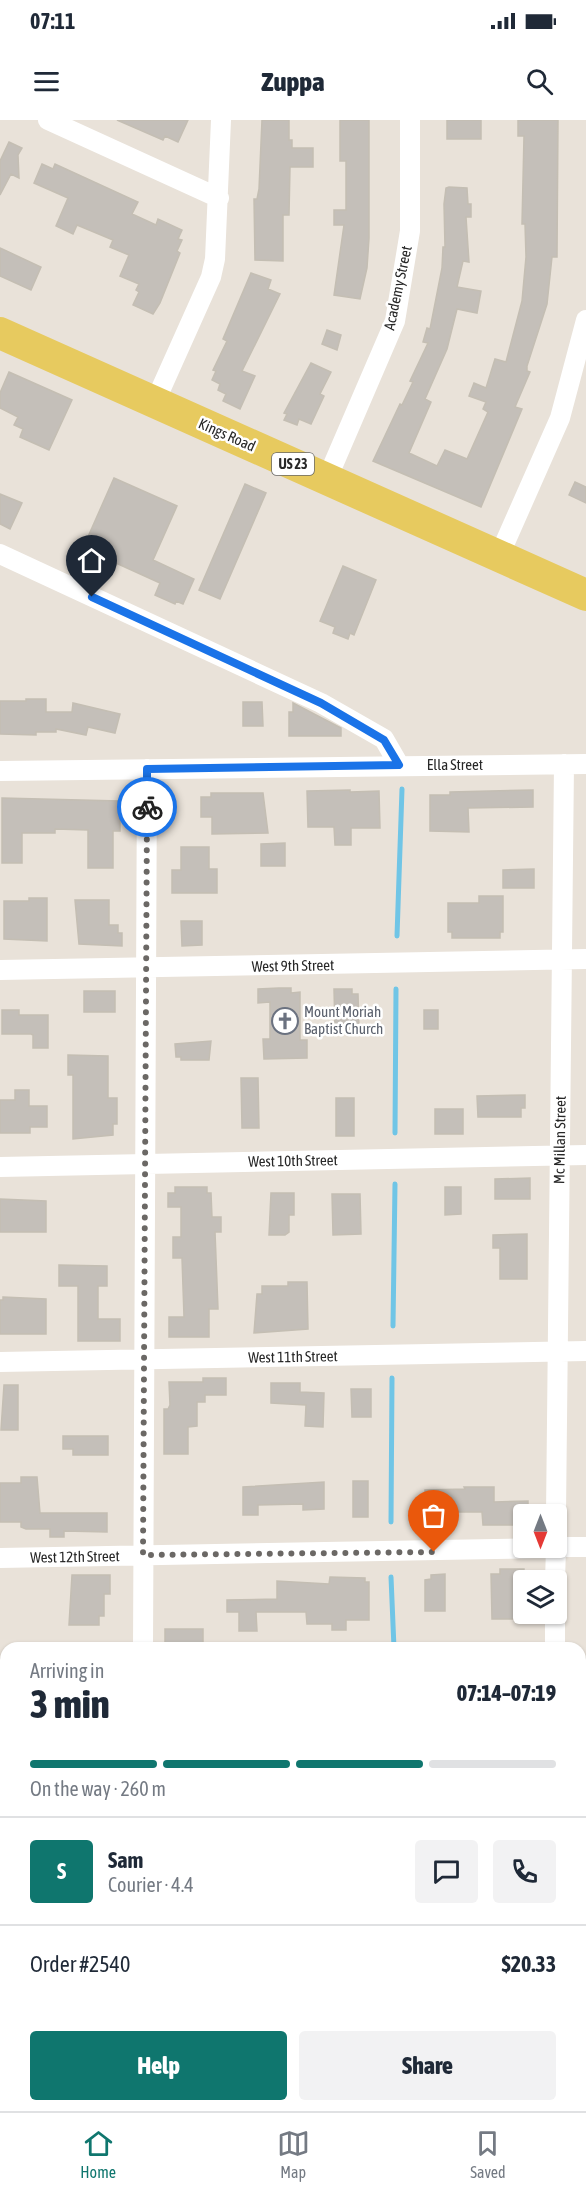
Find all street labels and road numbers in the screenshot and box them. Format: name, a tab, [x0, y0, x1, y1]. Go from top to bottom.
street label: Academy Street	[380, 244, 415, 332]
street label: Kings Road	[196, 414, 258, 455]
road number: US 23	[272, 453, 314, 475]
street label: Ella Street	[427, 756, 483, 773]
street label: West 9th Street	[252, 956, 334, 975]
street label: Mc Millan Street	[550, 1096, 569, 1184]
street label: West 10th Street	[248, 1151, 338, 1170]
street label: West 11th Street	[248, 1347, 338, 1366]
street label: West 12th Street	[30, 1547, 120, 1566]

